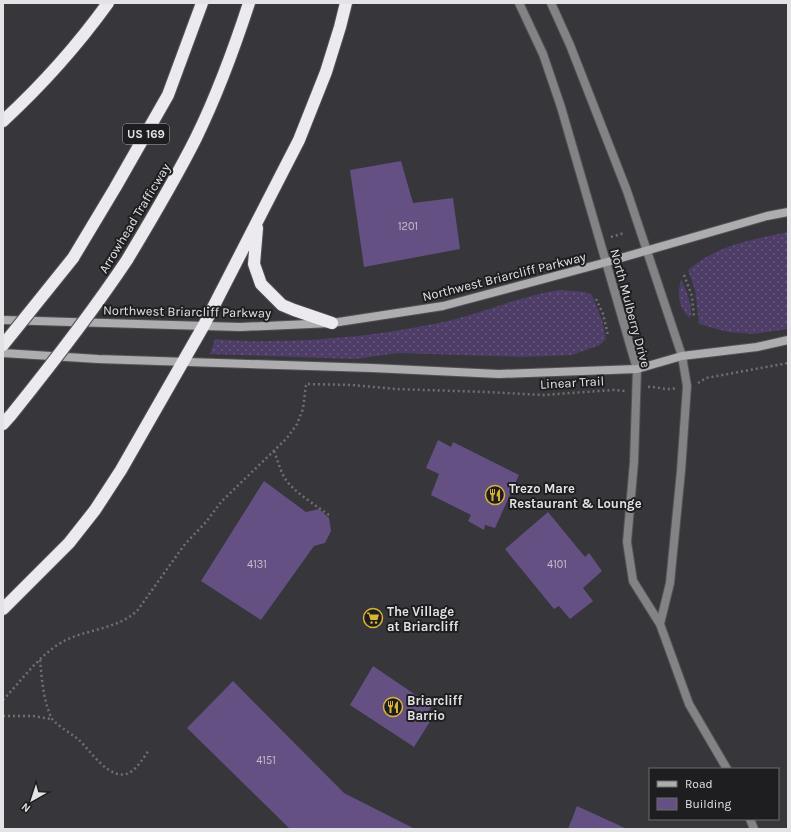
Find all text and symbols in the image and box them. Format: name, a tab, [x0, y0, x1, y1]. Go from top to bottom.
road number: US 169	[123, 124, 169, 144]
street label: Arrowhead Trafficway	[96, 161, 173, 276]
house number: 1201	[398, 220, 418, 233]
street label: North Mulberry Drive	[607, 247, 654, 369]
street label: Northwest Briarcliff Parkway	[421, 249, 587, 304]
street label: Northwest Briarcliff Parkway	[103, 303, 271, 320]
street label: Linear Trail	[540, 373, 605, 392]
place label: Trezo Mare Restaurant & Lounge	[509, 481, 642, 511]
restaurant icon: Trezo Mare Restaurant & Lounge	[484, 484, 506, 506]
house number: 4131	[247, 558, 267, 571]
house number: 4101	[547, 558, 567, 571]
place label: The Village at Briarcliff	[387, 604, 458, 634]
supermarket icon: The Village at Briarcliff	[362, 607, 384, 629]
place label: Briarcliff Barrio	[407, 693, 462, 723]
restaurant icon: Briarcliff Barrio	[382, 696, 404, 718]
house number: 4151	[256, 754, 276, 767]
legend	[649, 768, 779, 820]
text: Road	[685, 777, 713, 791]
north arrow	[12, 780, 52, 820]
text: Building	[685, 797, 732, 811]
text: N	[19, 800, 33, 815]

